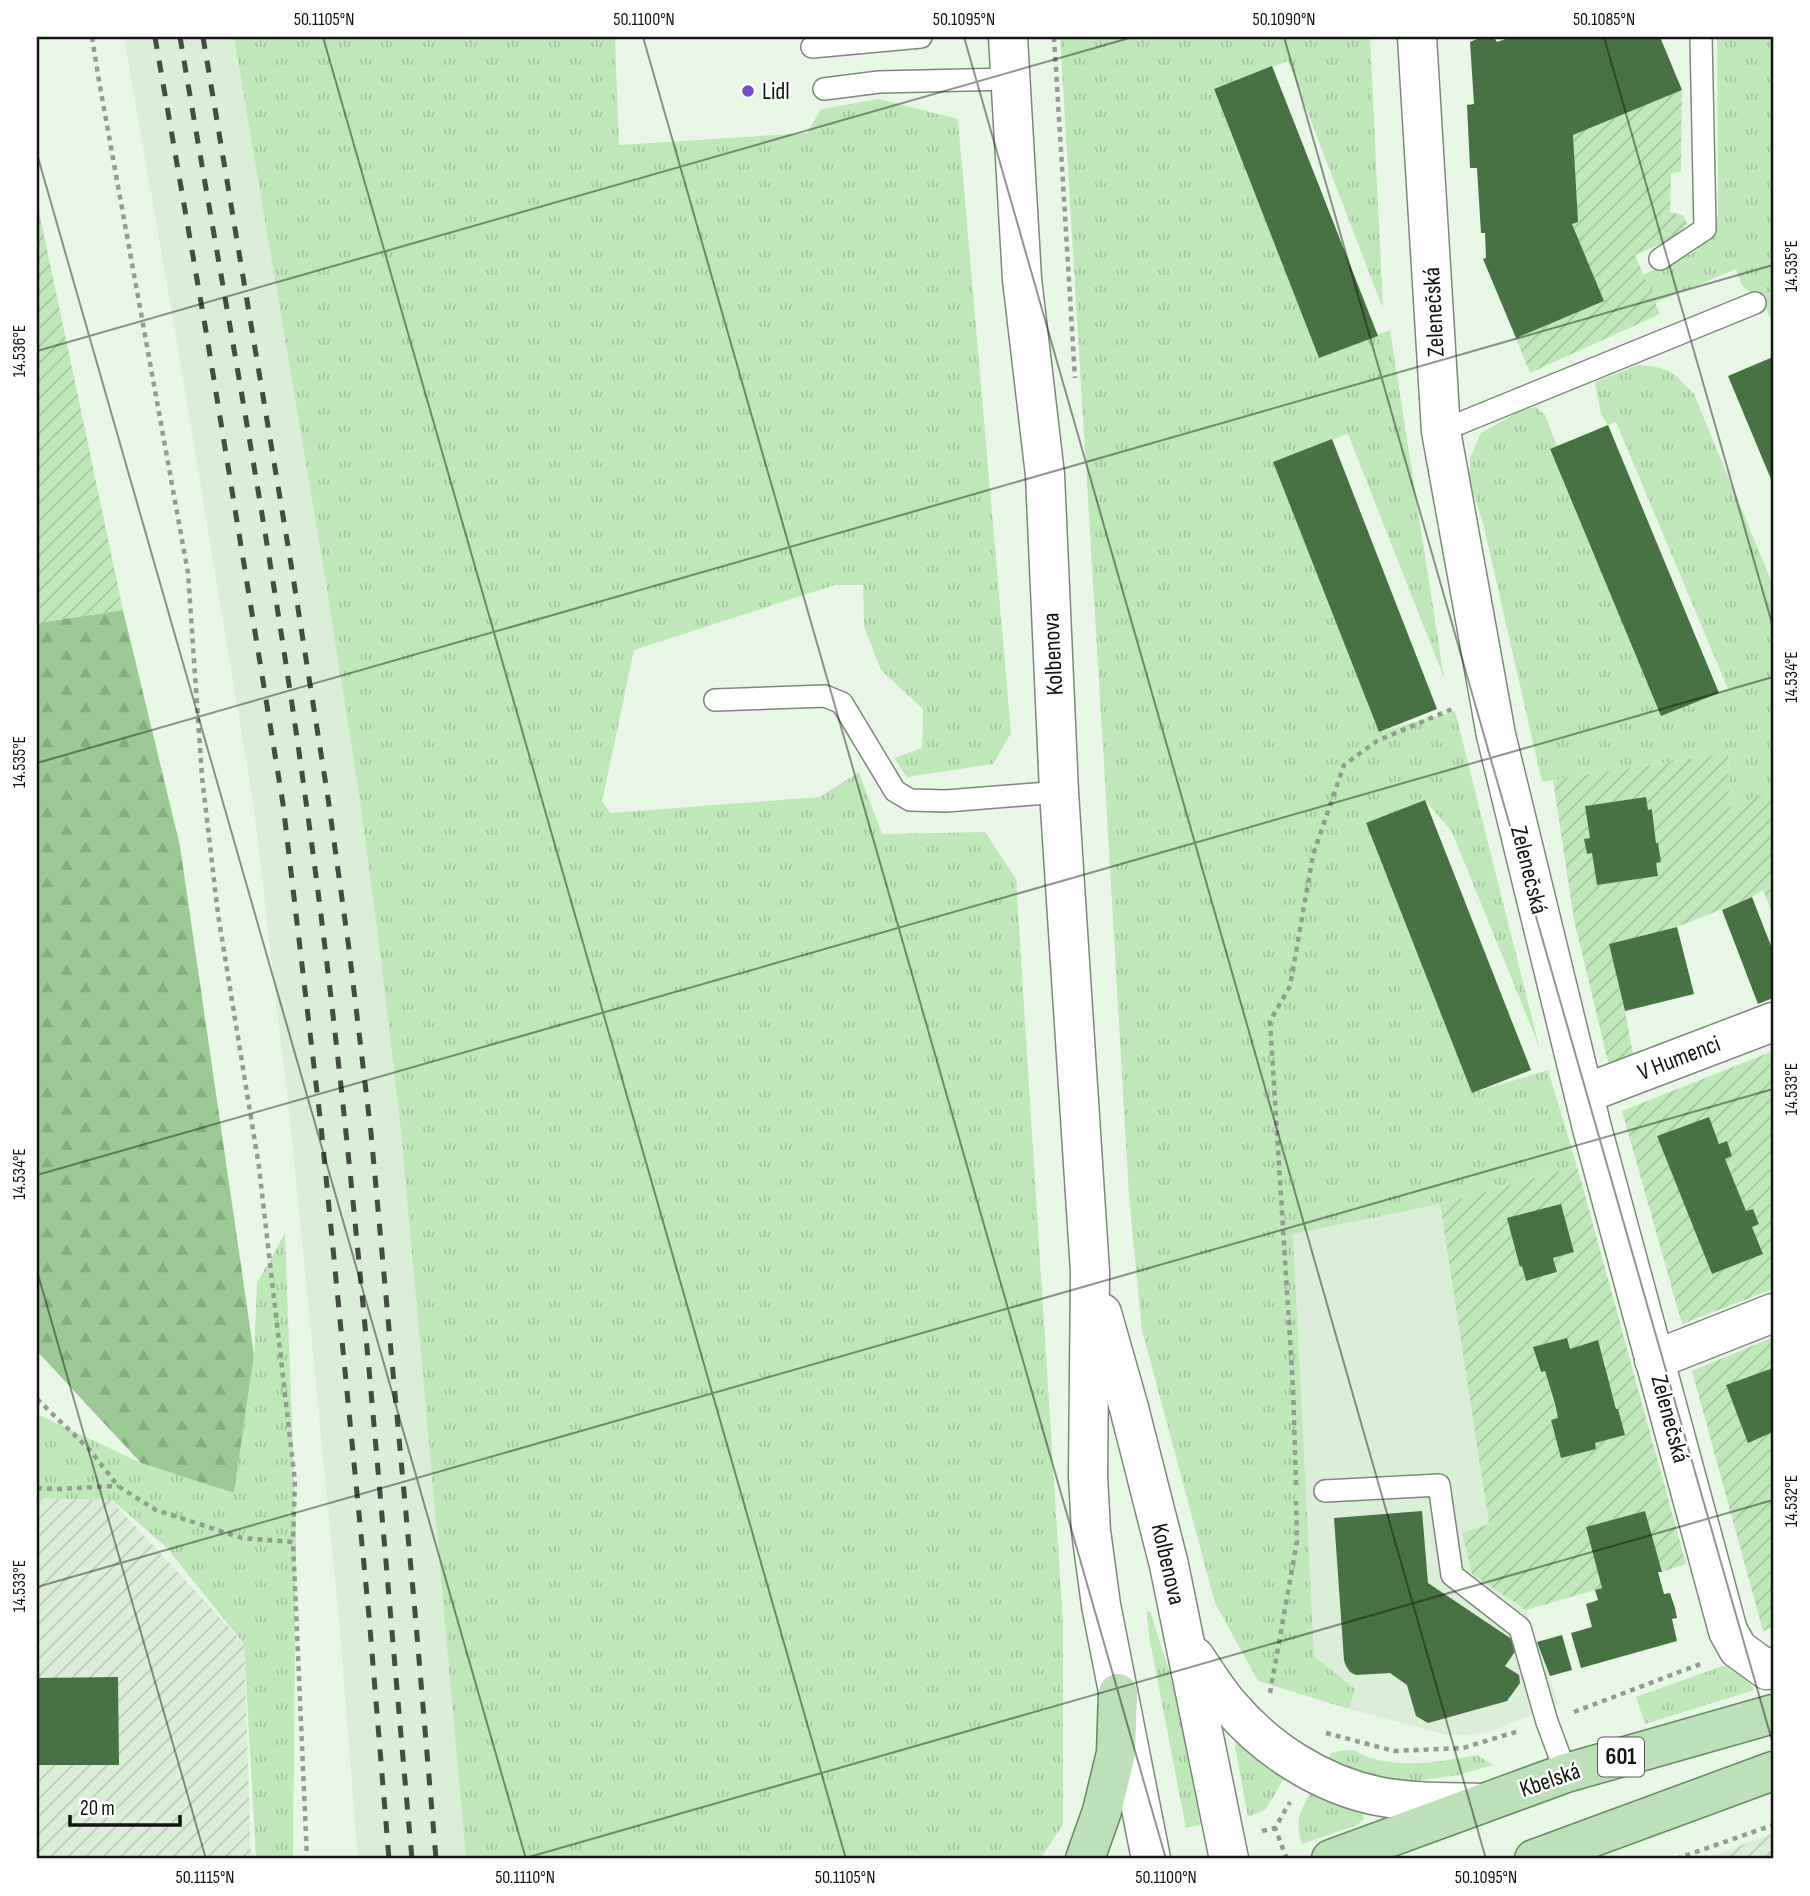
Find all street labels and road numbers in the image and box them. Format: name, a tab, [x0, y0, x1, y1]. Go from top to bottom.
street label: Zelenečská	[1417, 266, 1451, 358]
street label: Kolbenova	[1036, 612, 1070, 696]
street label: Zelenečská	[1504, 823, 1554, 917]
street label: V Humenci	[1634, 1029, 1724, 1087]
street label: Zelenečská	[1644, 1372, 1696, 1466]
street label: Kolbenova	[1145, 1520, 1191, 1608]
road number: 601	[1598, 1738, 1644, 1776]
street label: Kbelská	[1516, 1756, 1584, 1804]

